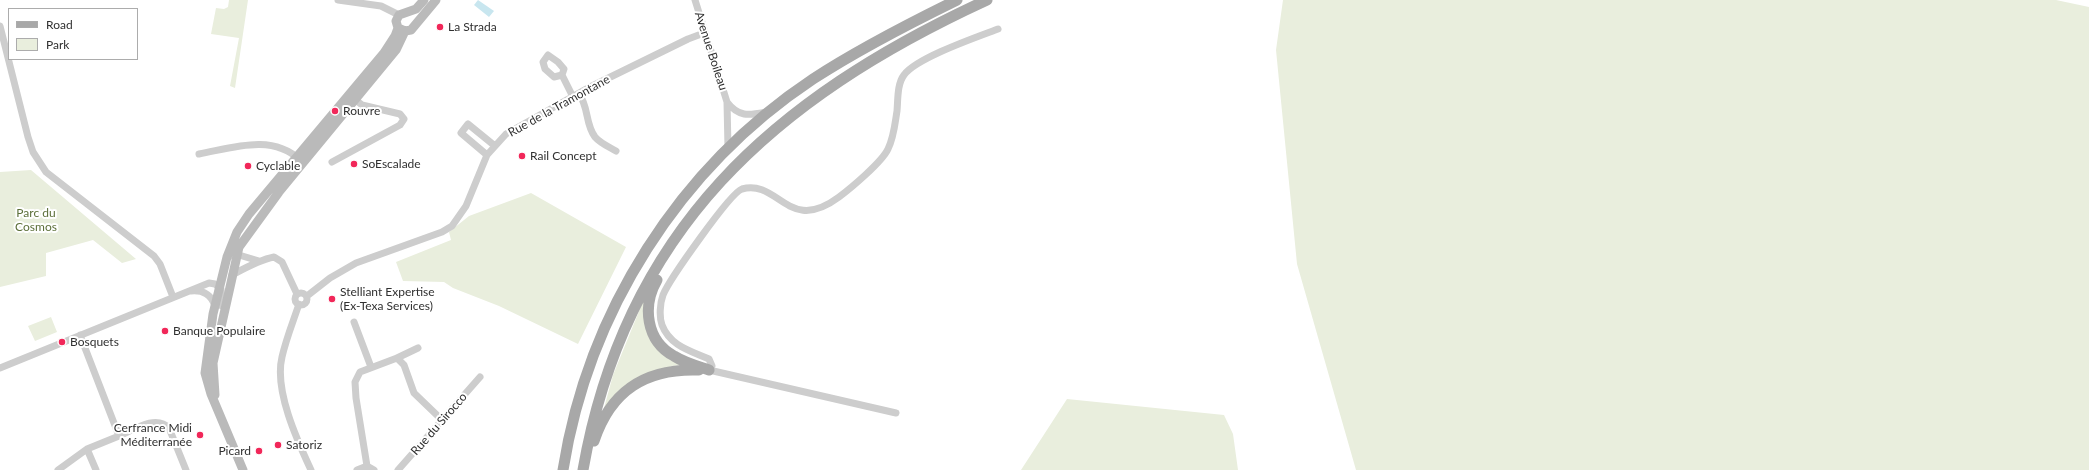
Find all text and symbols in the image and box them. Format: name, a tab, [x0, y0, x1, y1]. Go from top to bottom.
legend	[8, 8, 138, 60]
street label: Avenue Boileau	[691, 10, 731, 92]
text: Road	[46, 17, 73, 32]
place label: La Strada	[448, 20, 497, 34]
marker: La Strada	[435, 22, 445, 32]
text: Park	[46, 37, 69, 52]
street label: Rue de la Tramontane	[506, 72, 612, 140]
place label: Rouvre	[343, 104, 380, 118]
marker: Rouvre	[330, 106, 340, 116]
place label: Rail Concept	[530, 149, 596, 163]
marker: Rail Concept	[517, 151, 527, 161]
place label: SoEscalade	[362, 157, 421, 171]
place label: Cyclable	[256, 159, 300, 173]
marker: SoEscalade	[349, 159, 359, 169]
marker: Cyclable	[243, 161, 253, 171]
park label: Parc du Cosmos	[15, 206, 57, 234]
place label: Stelliant Expertise (Ex-Texa Services)	[340, 285, 435, 313]
marker: Stelliant Expertise (Ex-Texa Services)	[327, 294, 337, 304]
place label: Banque Populaire	[173, 324, 265, 338]
marker: Banque Populaire	[160, 326, 170, 336]
place label: Bosquets	[70, 335, 119, 349]
marker: Bosquets	[57, 337, 67, 347]
street label: Rue du Sirocco	[408, 390, 470, 458]
place label: Cerfrance Midi Méditerranée	[114, 421, 192, 449]
marker: Cerfrance Midi Méditerranée	[195, 430, 205, 440]
place label: Satoriz	[286, 438, 322, 452]
marker: Satoriz	[273, 440, 283, 450]
place label: Picard	[218, 444, 251, 458]
marker: Picard	[254, 446, 264, 456]

